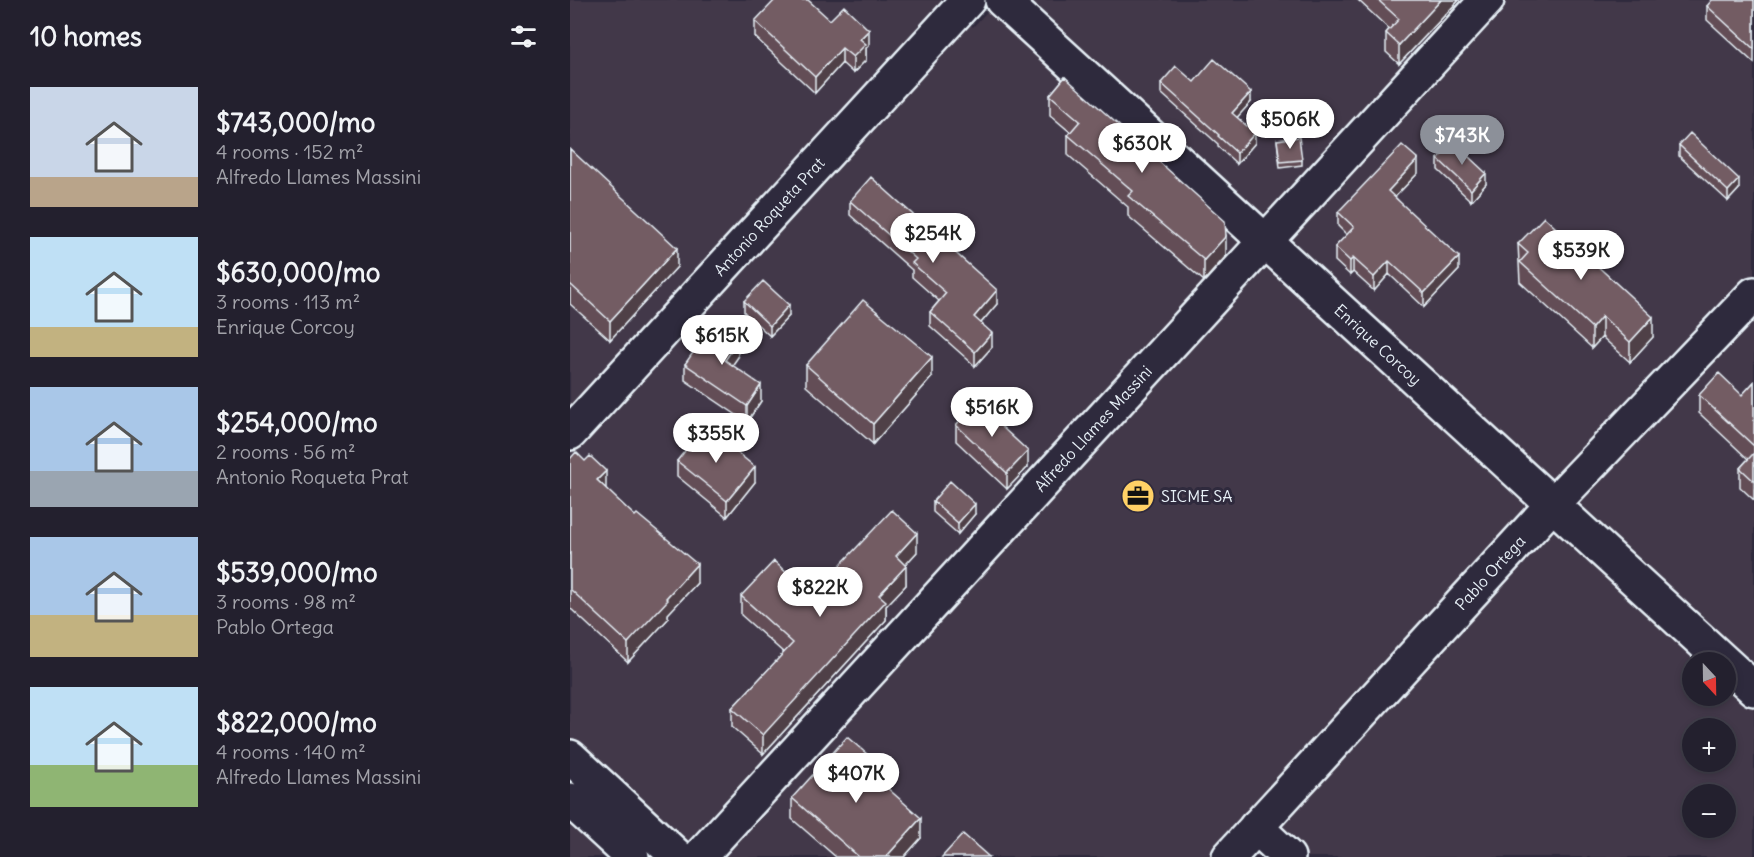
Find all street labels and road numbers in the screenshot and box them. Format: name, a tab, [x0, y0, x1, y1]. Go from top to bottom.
street label: Antonio Roqueta Prat	[709, 153, 829, 280]
street label: Enrique Corcoy	[1330, 300, 1426, 389]
street label: Alfredo Llames Massini	[1030, 361, 1156, 496]
street label: Pablo Ortega	[1451, 531, 1529, 614]

